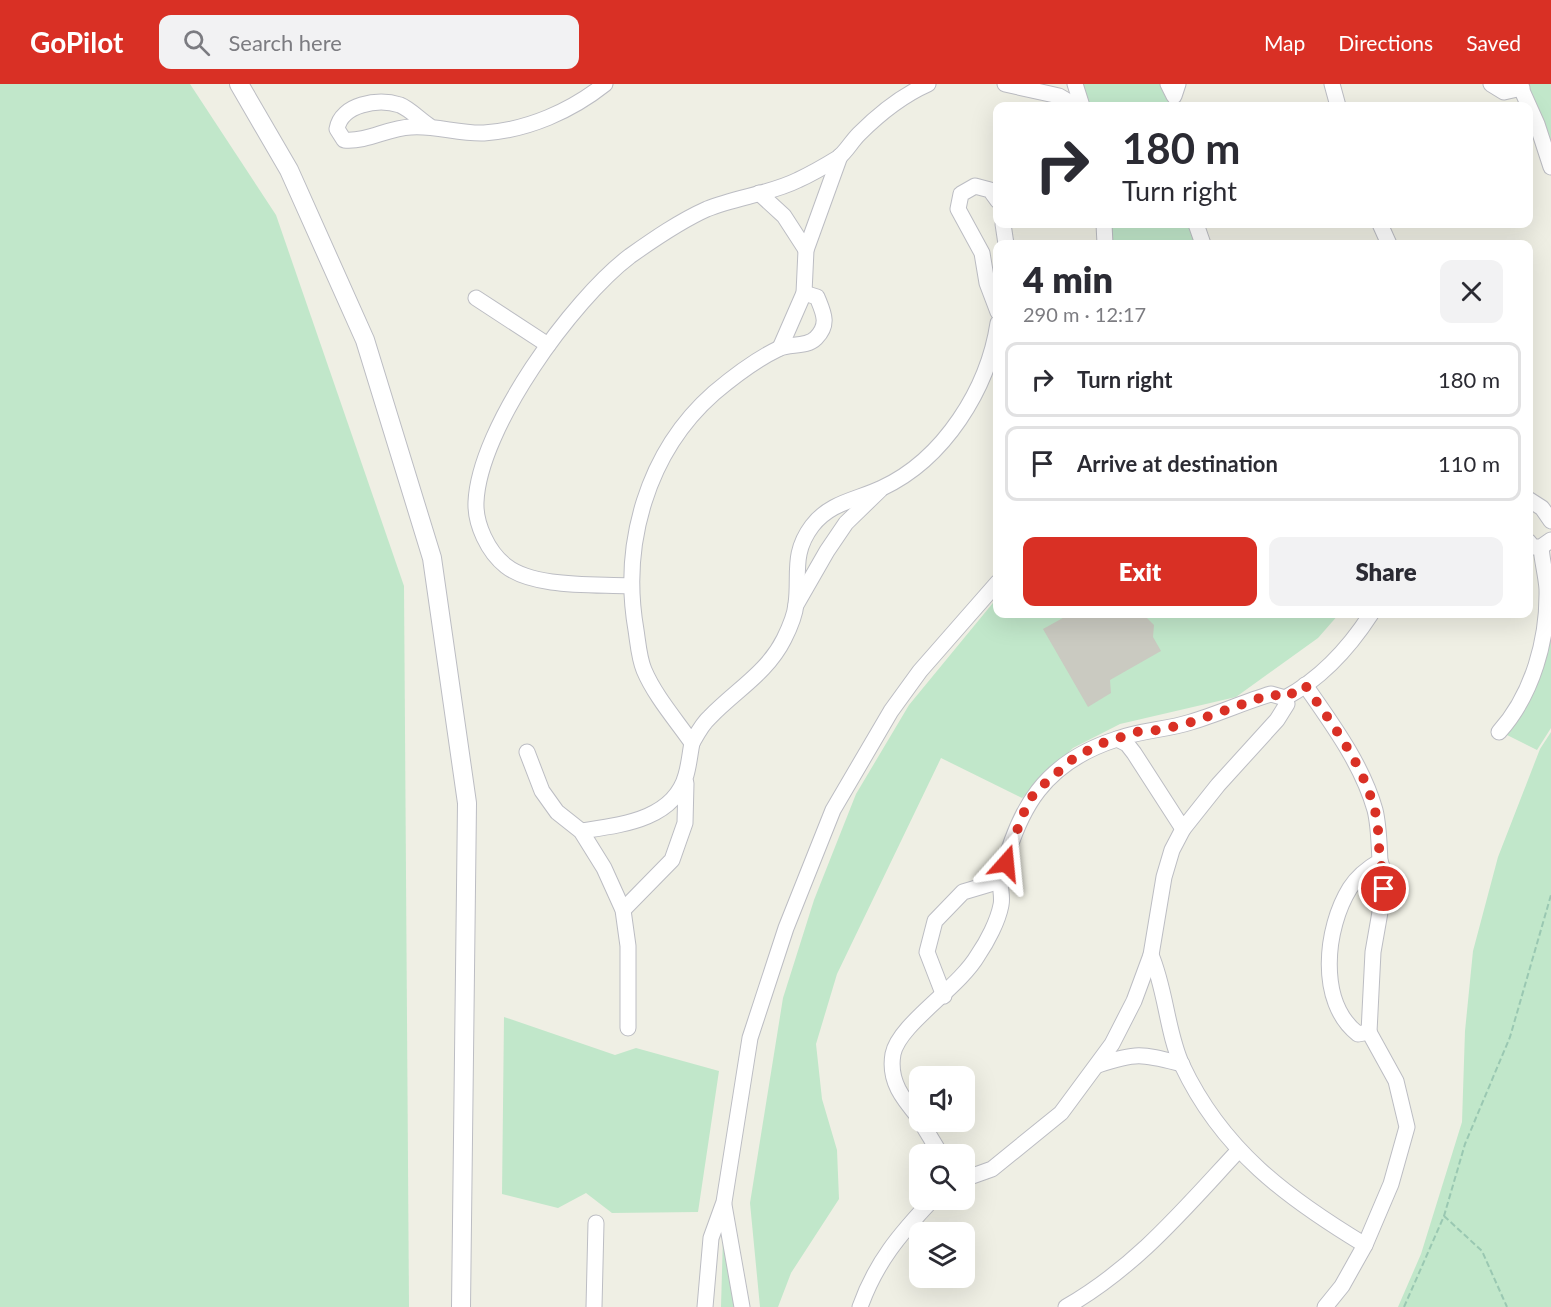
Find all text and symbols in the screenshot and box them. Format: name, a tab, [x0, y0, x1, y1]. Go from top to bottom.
search box	[159, 15, 579, 69]
text: GoPilot	[30, 25, 123, 59]
icon: search	[180, 26, 213, 59]
text: Search here	[228, 29, 342, 56]
text: Map	[1264, 30, 1305, 55]
text: Directions	[1338, 30, 1433, 55]
text: Saved	[1466, 30, 1521, 55]
text: 180 m	[1122, 123, 1240, 173]
icon: right	[1023, 126, 1101, 204]
text: Turn right	[1122, 174, 1237, 207]
text: 4 min	[1023, 257, 1113, 301]
button: close	[1440, 260, 1503, 323]
text: 290 m · 12:17	[1023, 302, 1146, 326]
icon: right	[1026, 363, 1059, 396]
text: Turn right	[1077, 366, 1172, 393]
text: 180 m	[1438, 366, 1500, 393]
icon: arrive	[1026, 447, 1059, 480]
text: Arrive at destination	[1077, 450, 1278, 477]
text: 110 m	[1438, 450, 1500, 477]
button: Exit	[1023, 537, 1257, 606]
button: Share	[1269, 537, 1503, 606]
position arrow	[974, 831, 1038, 895]
pin	[1358, 863, 1409, 914]
icon: arrive	[1367, 872, 1400, 905]
map controls	[909, 1066, 975, 1288]
button: sound	[909, 1066, 975, 1132]
button: search	[909, 1144, 975, 1210]
button: layers	[909, 1222, 975, 1288]

